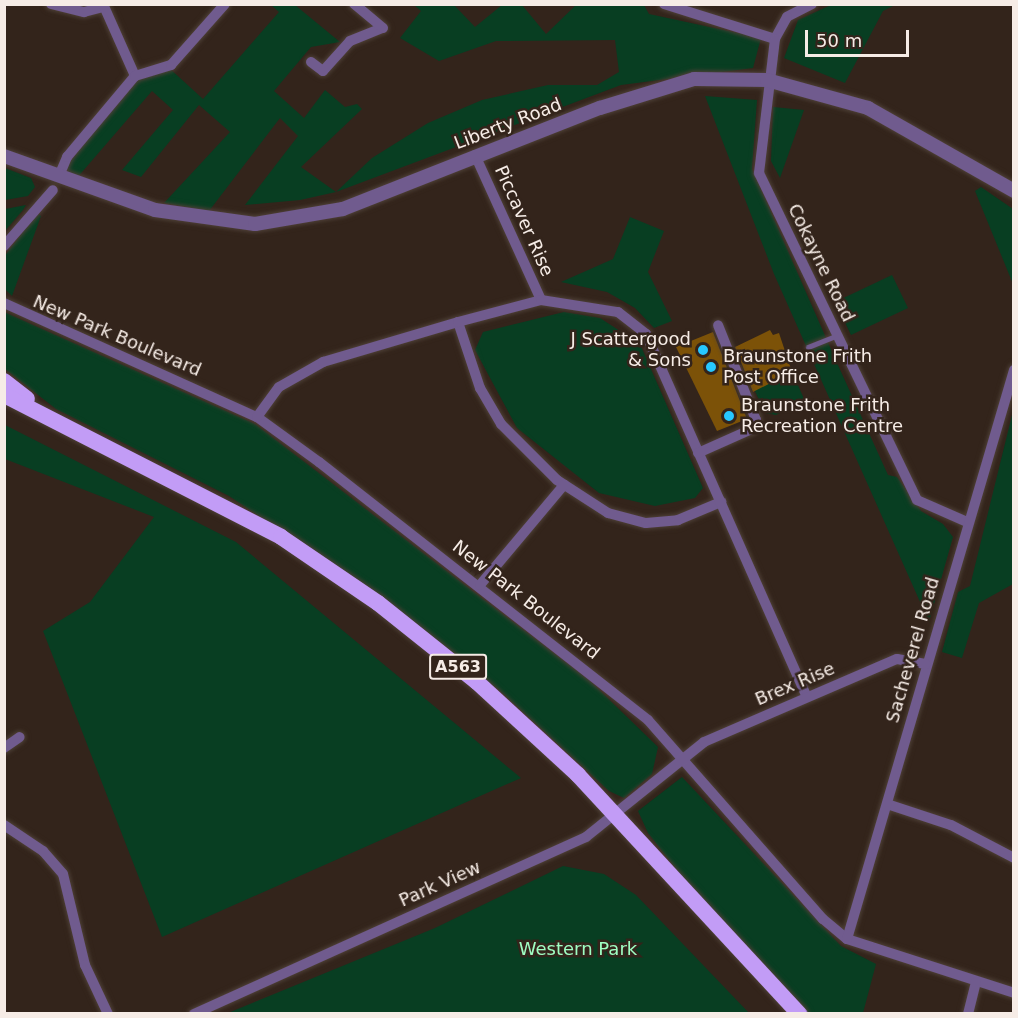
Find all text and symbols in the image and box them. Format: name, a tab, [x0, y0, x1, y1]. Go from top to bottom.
scale bar	[808, 18, 912, 56]
text: 50 m	[816, 30, 862, 51]
street label: Liberty Road	[451, 94, 565, 154]
street label: Piccaver Rise	[490, 162, 558, 280]
street label: Cokayne Road	[783, 200, 859, 326]
street label: New Park Boulevard	[30, 291, 204, 381]
place label: J Scattergood & Sons	[570, 329, 691, 372]
marker: J Scattergood & Sons	[696, 343, 710, 357]
place label: Braunstone Frith Post Office	[723, 346, 872, 388]
marker: Braunstone Frith Post Office	[704, 360, 718, 374]
place label: Braunstone Frith Recreation Centre	[741, 395, 903, 438]
marker: Braunstone Frith Recreation Centre	[722, 409, 736, 423]
street label: New Park Boulevard	[448, 536, 604, 664]
street label: Sacheverel Road	[882, 575, 944, 725]
road number: A563	[428, 654, 488, 680]
street label: Brex Rise	[752, 658, 838, 710]
street label: Park View	[396, 856, 484, 912]
park label: Western Park	[519, 938, 637, 960]

